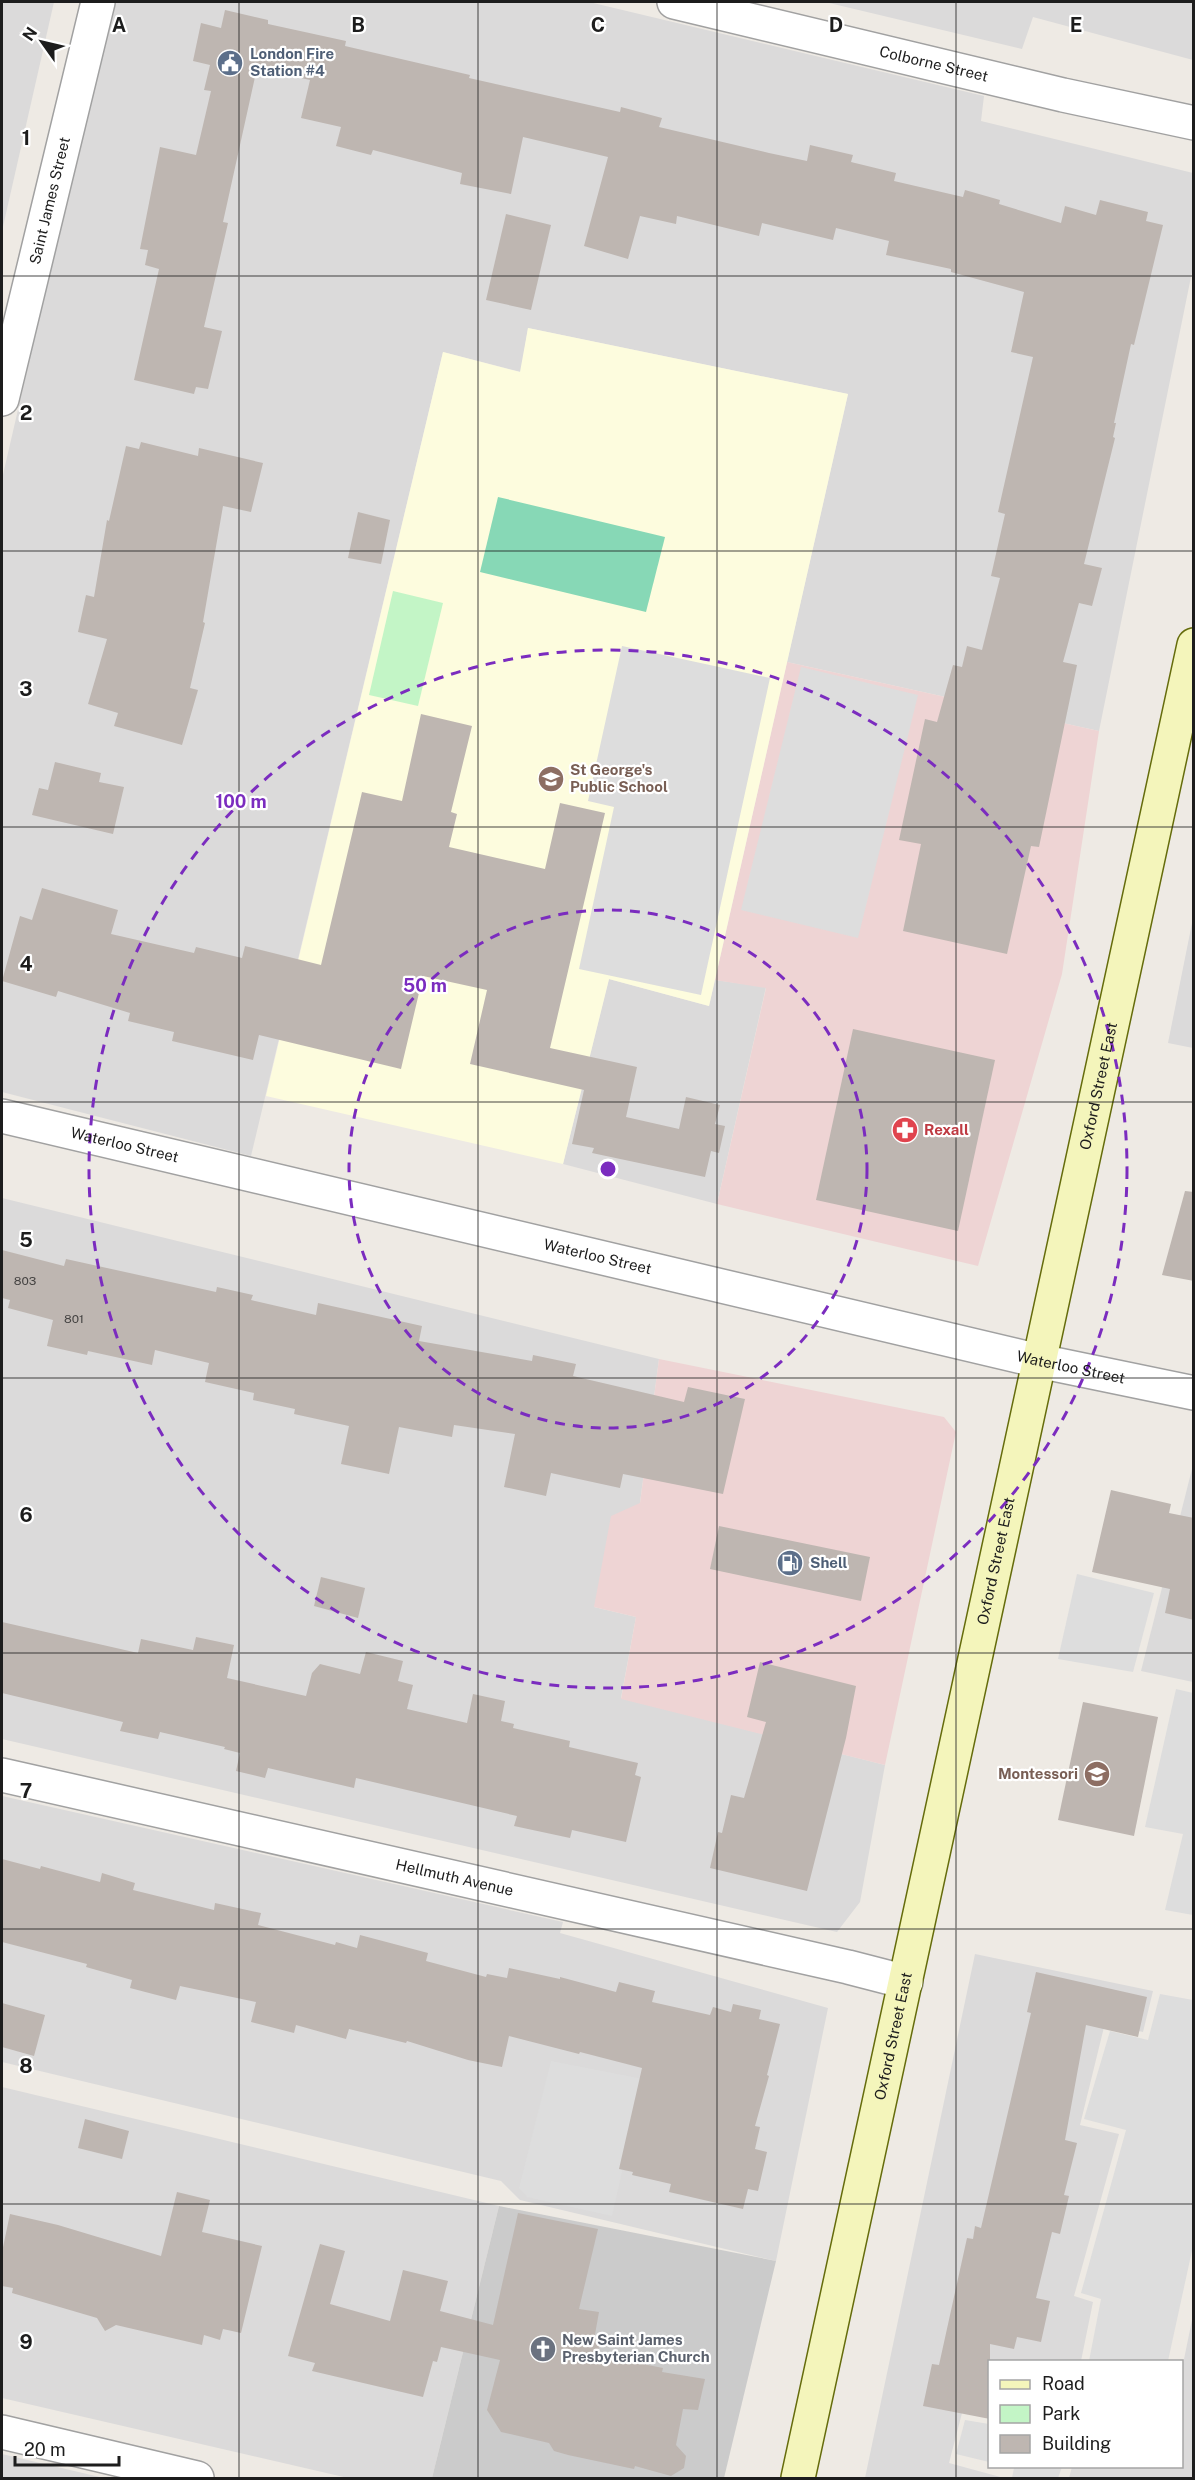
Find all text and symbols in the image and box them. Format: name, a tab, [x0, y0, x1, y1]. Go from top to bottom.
north arrow	[12, 12, 72, 72]
text: A	[112, 13, 126, 37]
text: B	[351, 13, 365, 37]
text: C	[591, 13, 605, 37]
text: D	[829, 13, 843, 37]
text: E	[1070, 13, 1082, 37]
text: N	[19, 23, 41, 44]
street label: Colborne Street	[878, 42, 990, 85]
place label: London Fire Station #4	[250, 45, 334, 79]
public building icon: London Fire Station #4	[215, 48, 245, 78]
text: 1	[22, 126, 30, 150]
street label: Saint James Street	[26, 135, 73, 266]
text: 2	[20, 401, 32, 425]
text: 3	[19, 677, 33, 701]
place label: St George's Public School	[570, 761, 668, 795]
school or university icon: St George's Public School	[536, 764, 566, 794]
text: 100 m	[215, 791, 267, 812]
text: 4	[19, 952, 33, 976]
text: 50 m	[403, 975, 447, 996]
street label: Oxford Street East	[1076, 1020, 1120, 1151]
pharmacy icon: Rexall	[890, 1115, 920, 1145]
place label: Rexall	[924, 1121, 969, 1138]
street label: Waterloo Street	[69, 1124, 180, 1165]
centre of rings	[598, 1159, 618, 1179]
text: 5	[19, 1228, 33, 1252]
street label: Waterloo Street	[542, 1235, 653, 1277]
house number: 803	[14, 1274, 36, 1288]
house number: 801	[64, 1312, 84, 1326]
street label: Waterloo Street	[1015, 1347, 1127, 1387]
street label: Oxford Street East	[974, 1495, 1018, 1626]
text: 6	[19, 1503, 33, 1527]
fuel station icon: Shell	[775, 1548, 805, 1578]
place label: Shell	[810, 1554, 848, 1571]
school or university icon: Montessori	[1082, 1759, 1112, 1789]
place label: Montessori	[998, 1765, 1078, 1782]
text: 7	[20, 1779, 32, 1803]
street label: Hellmuth Avenue	[394, 1856, 515, 1899]
street label: Oxford Street East	[871, 1971, 915, 2102]
text: 8	[19, 2054, 33, 2078]
text: 9	[19, 2330, 33, 2354]
place label: New Saint James Presbyterian Church	[562, 2331, 710, 2365]
church icon: New Saint James Presbyterian Church	[528, 2334, 558, 2364]
legend	[988, 2360, 1183, 2468]
text: Road	[1042, 2373, 1085, 2394]
text: Park	[1042, 2403, 1080, 2424]
scale bar	[15, 2429, 118, 2467]
text: Building	[1042, 2433, 1111, 2454]
text: 20 m	[24, 2439, 66, 2460]

